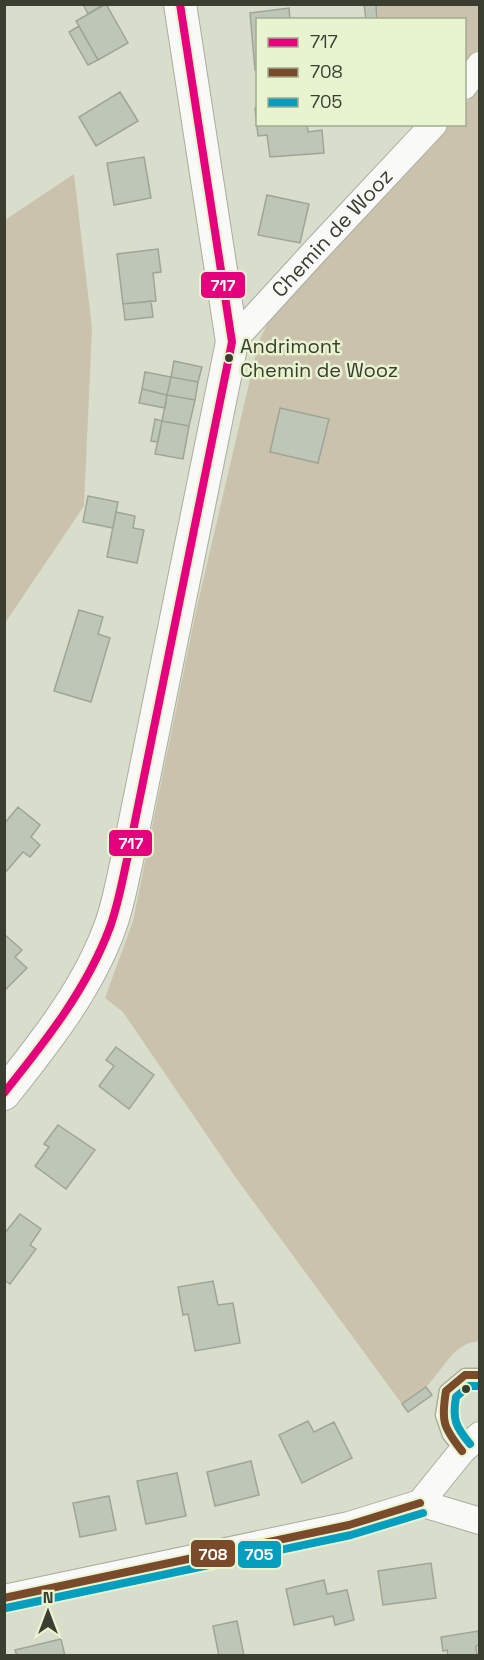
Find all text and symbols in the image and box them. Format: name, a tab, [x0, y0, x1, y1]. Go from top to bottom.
legend	[256, 18, 466, 126]
text: 717	[310, 30, 338, 53]
text: 708	[310, 60, 343, 83]
text: 705	[310, 90, 342, 113]
street label: Chemin de Wooz	[265, 163, 398, 303]
line badge: 717	[200, 271, 246, 299]
text: 717	[211, 275, 236, 296]
place label: Andrimont Chemin de Wooz	[240, 333, 398, 383]
marker: Andrimont Chemin de Wooz	[223, 352, 235, 364]
line badge: 717	[108, 829, 153, 857]
text: 717	[119, 833, 144, 854]
unlabelled marker	[460, 1383, 472, 1395]
line badge: 708	[190, 1539, 236, 1568]
line badge: 705	[237, 1540, 282, 1569]
text: 708	[199, 1544, 228, 1565]
text: 705	[245, 1544, 274, 1565]
north arrow	[18, 1582, 78, 1642]
text: N	[43, 1587, 53, 1608]

